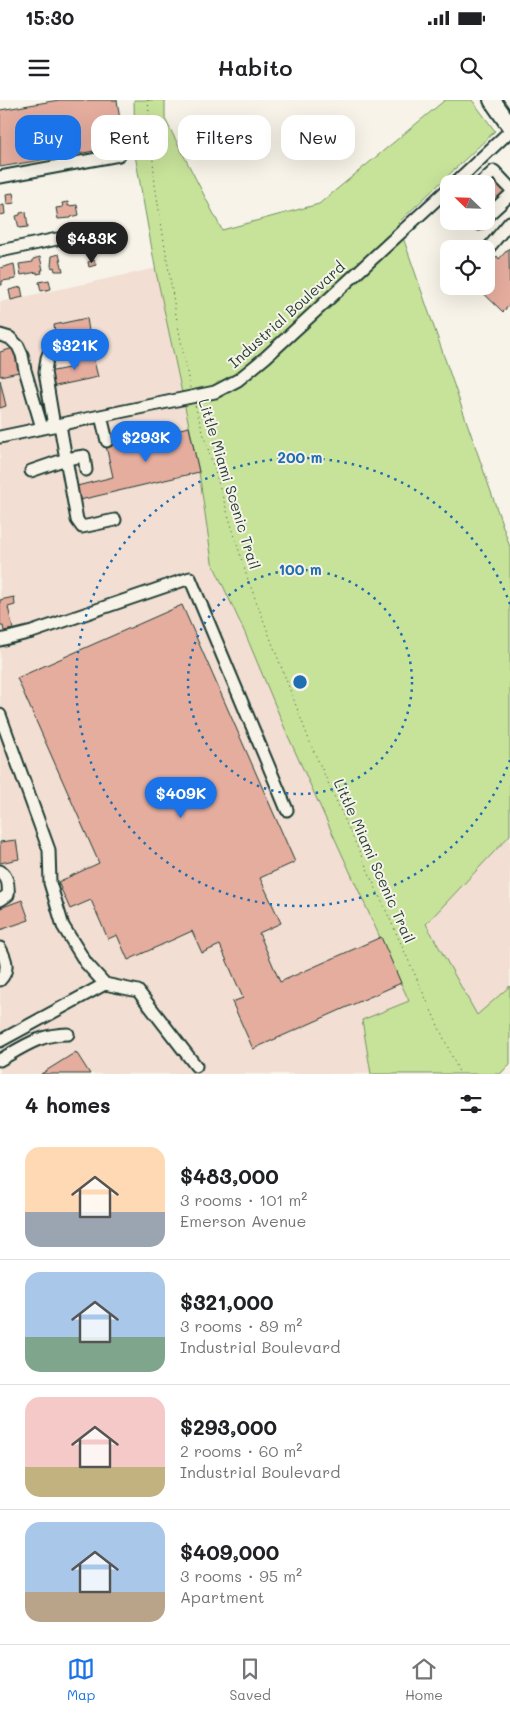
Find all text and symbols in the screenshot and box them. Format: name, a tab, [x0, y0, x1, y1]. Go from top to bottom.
text: 15:30	[25, 5, 74, 30]
text: Habito	[218, 53, 292, 82]
icon: menu	[25, 54, 53, 82]
icon: search	[457, 54, 485, 82]
chip: Buy	[15, 115, 81, 160]
chip: Rent	[91, 115, 168, 160]
chip: Filters	[178, 115, 271, 160]
chip: New	[281, 115, 355, 160]
north arrow	[440, 175, 495, 230]
map controls	[440, 175, 495, 295]
pin: $483K	[57, 221, 127, 264]
text: $483K	[67, 227, 117, 248]
button: locate	[440, 240, 495, 295]
street label: Industrial Boulevard	[224, 257, 349, 372]
pin: $321K	[40, 328, 110, 371]
text: $321K	[52, 334, 98, 355]
street label: Little Miami Scenic Trail	[194, 396, 265, 571]
pin: $293K	[111, 420, 181, 463]
text: $293K	[122, 426, 170, 447]
text: 200 m	[278, 447, 323, 467]
text: 100 m	[278, 559, 322, 579]
centre of rings	[291, 673, 309, 691]
street label: Little Miami Scenic Trail	[330, 775, 420, 946]
pin: $409K	[146, 776, 216, 819]
text: $409K	[156, 782, 206, 803]
icon: filters	[457, 1090, 485, 1118]
text: 4 homes	[25, 1091, 111, 1118]
text: $483,000	[180, 1162, 279, 1189]
icon: home	[65, 1167, 125, 1227]
text: 3 rooms · 101 m²	[180, 1189, 307, 1210]
text: Emerson Avenue	[180, 1210, 306, 1231]
text: $321,000	[180, 1288, 274, 1315]
icon: home	[65, 1292, 125, 1352]
text: 3 rooms · 89 m²	[180, 1315, 302, 1336]
text: Industrial Boulevard	[180, 1336, 340, 1357]
text: $293,000	[180, 1413, 277, 1440]
icon: home	[65, 1417, 125, 1477]
text: 2 rooms · 60 m²	[180, 1440, 302, 1461]
text: Industrial Boulevard	[180, 1461, 340, 1482]
text: $409,000	[180, 1538, 279, 1565]
icon: home	[65, 1542, 125, 1602]
text: 3 rooms · 95 m²	[180, 1565, 302, 1586]
text: Apartment	[180, 1586, 265, 1607]
tab: Map	[67, 1655, 95, 1704]
tab: Saved	[229, 1655, 271, 1704]
tab: Home	[405, 1655, 443, 1704]

